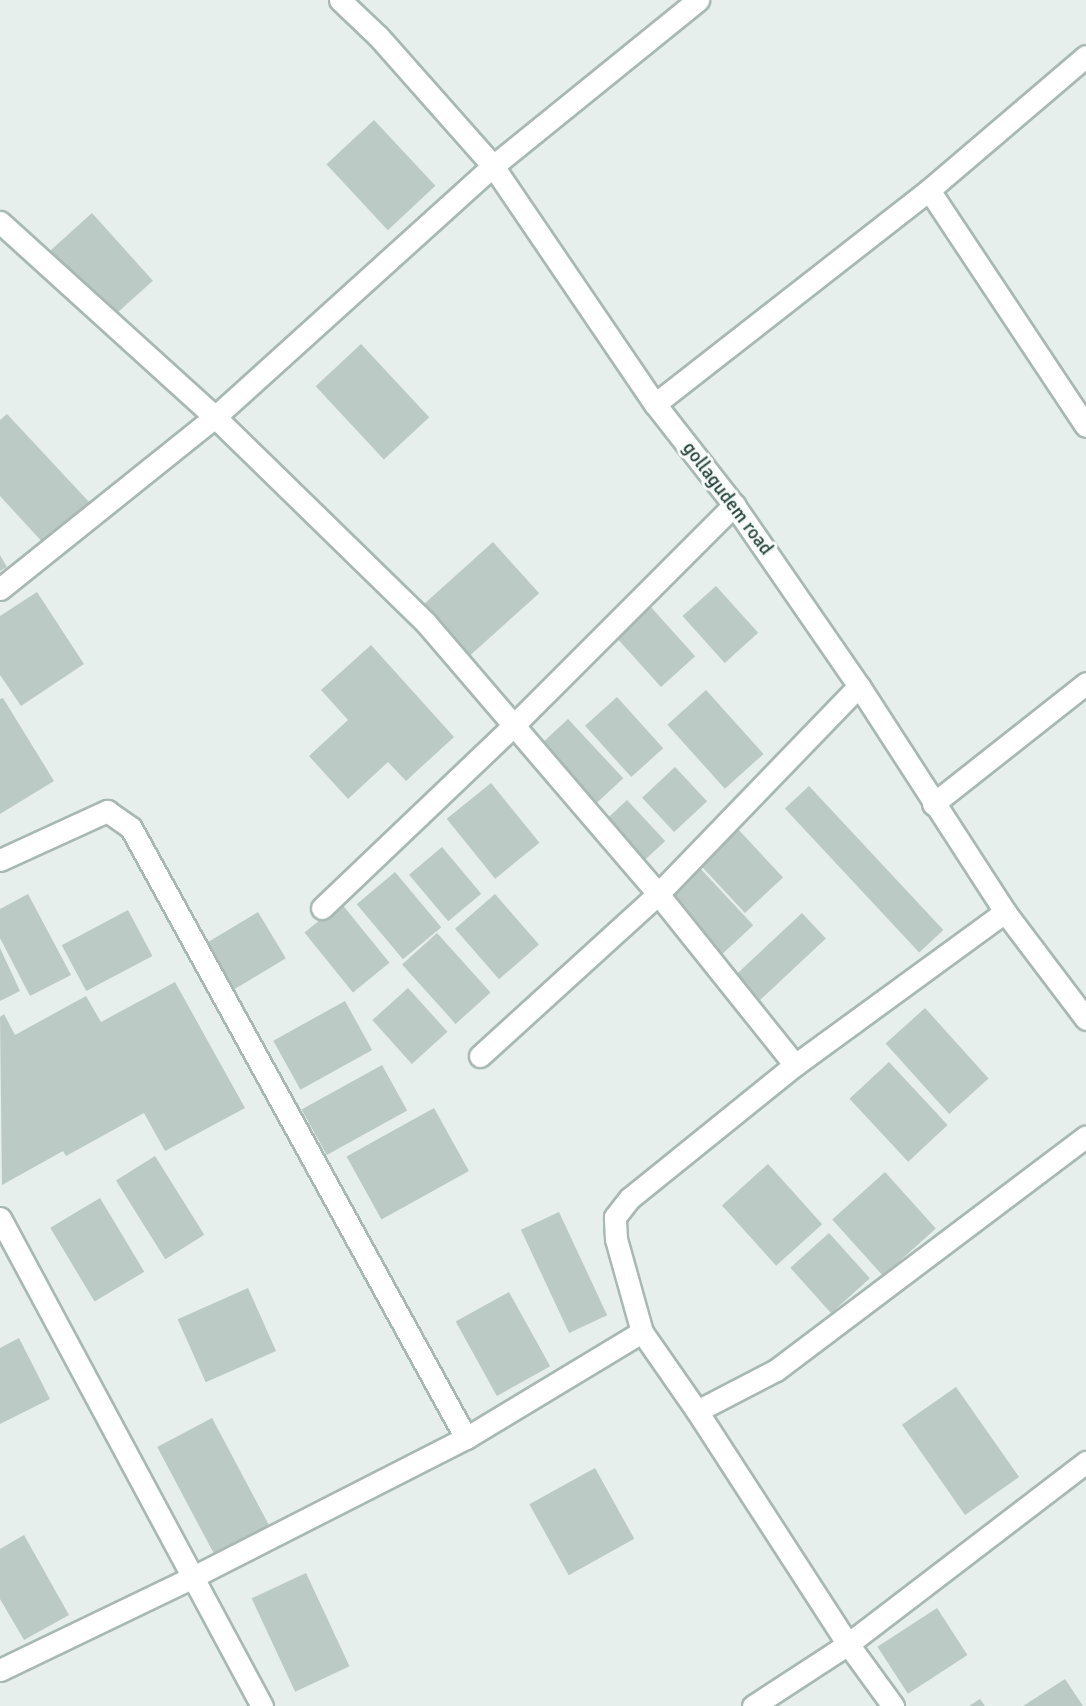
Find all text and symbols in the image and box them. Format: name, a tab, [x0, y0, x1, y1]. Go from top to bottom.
street label: gollagudem road	[677, 438, 777, 560]

